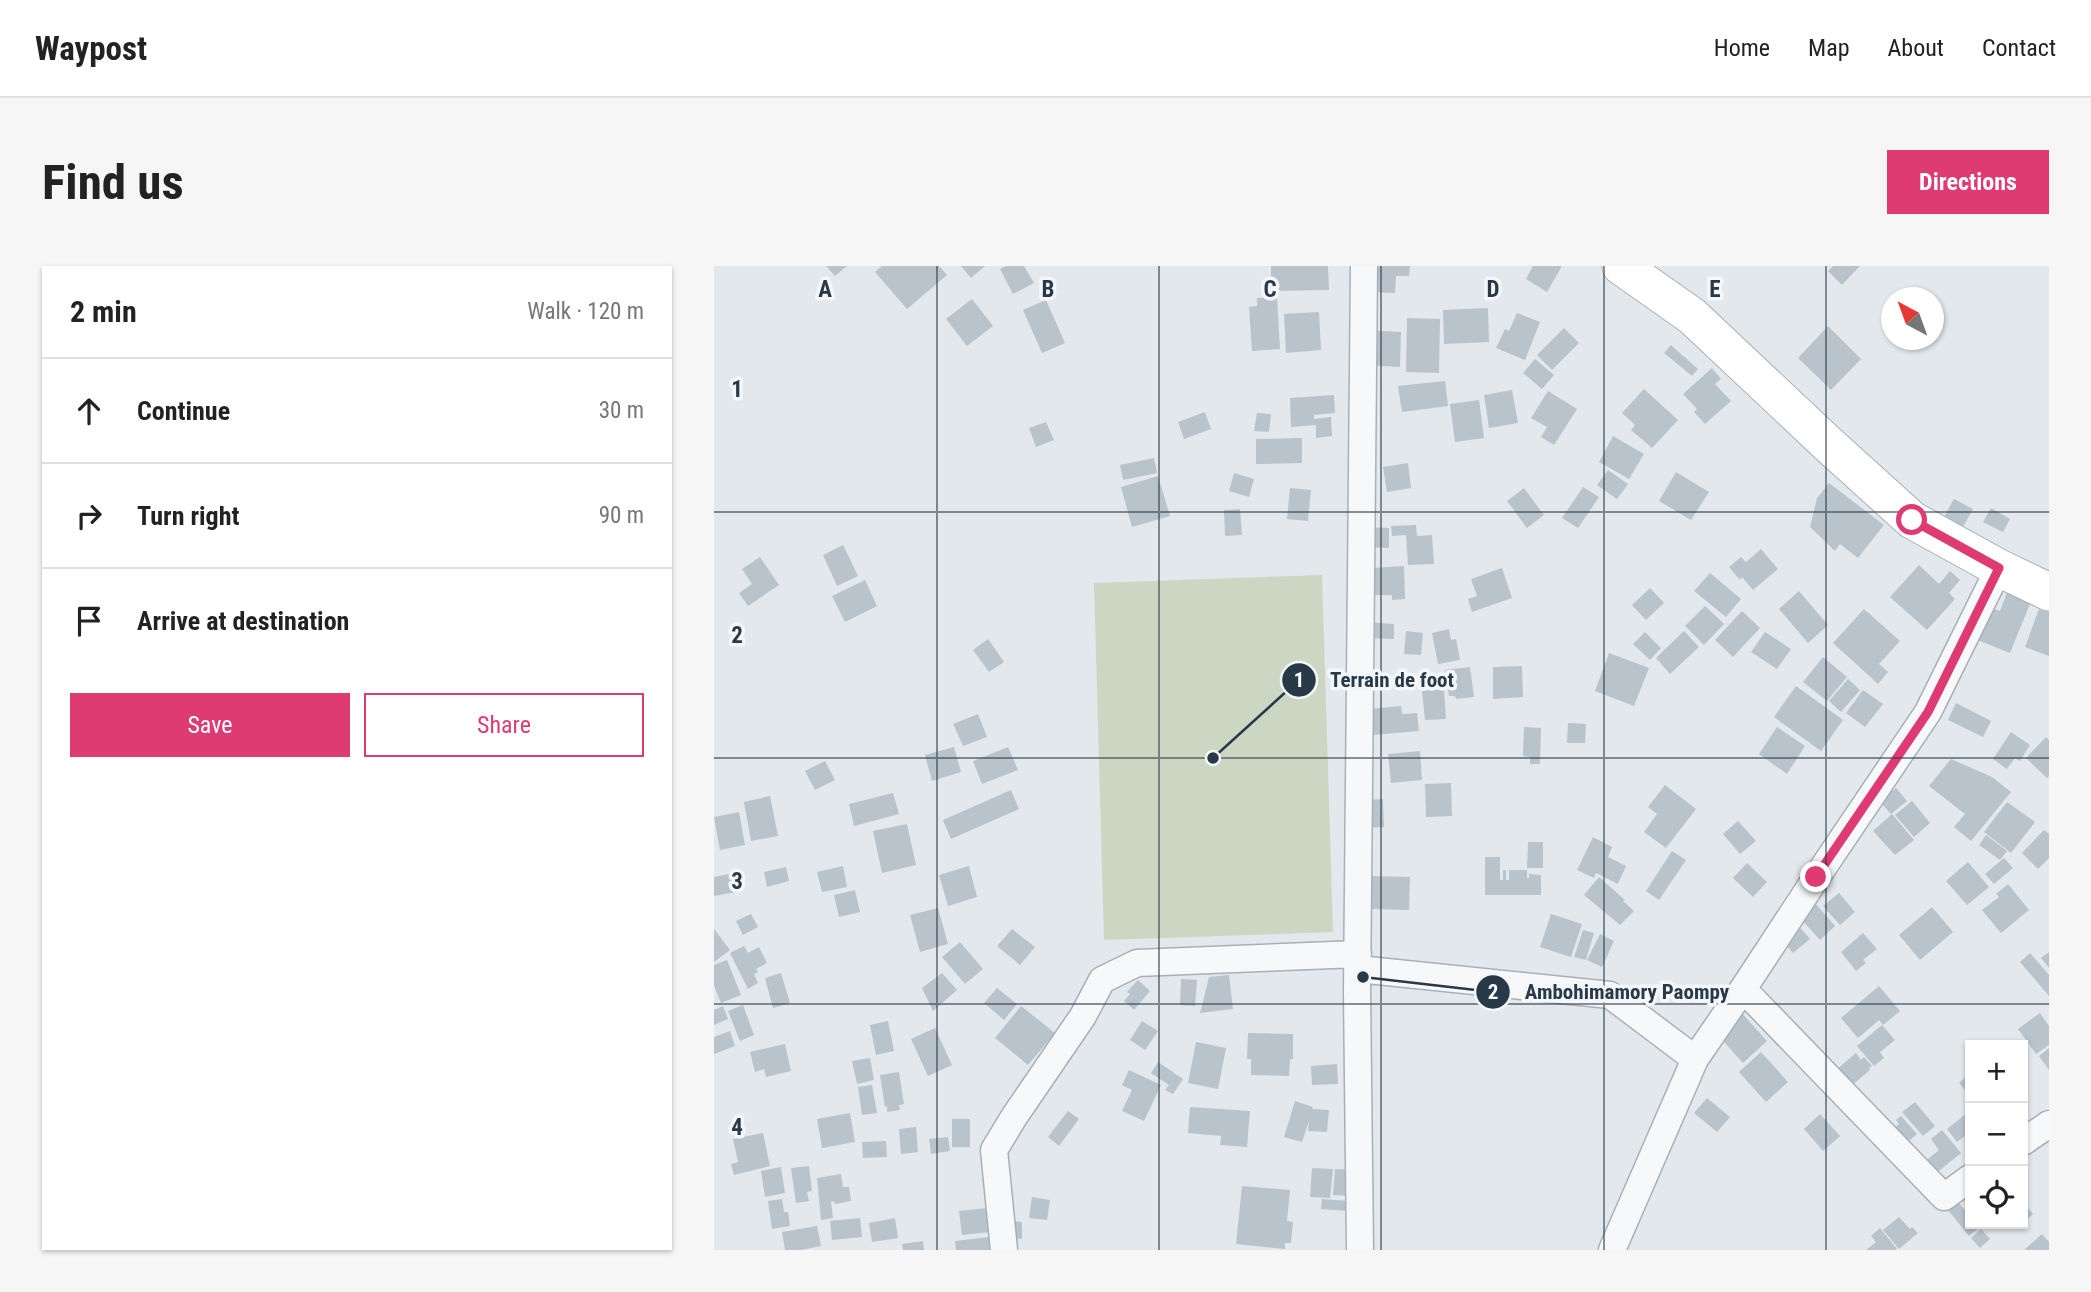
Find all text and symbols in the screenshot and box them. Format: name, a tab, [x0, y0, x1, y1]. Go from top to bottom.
text: Waypost	[35, 29, 147, 68]
text: Home	[1714, 34, 1770, 62]
text: Map	[1808, 34, 1850, 62]
text: About	[1888, 34, 1944, 62]
text: Contact	[1982, 34, 2056, 62]
button: Directions	[1887, 150, 2049, 214]
text: Find us	[42, 154, 184, 211]
text: A	[818, 276, 832, 303]
text: B	[1042, 276, 1054, 303]
text: C	[1263, 276, 1277, 303]
text: D	[1487, 276, 1500, 303]
text: E	[1709, 276, 1721, 303]
north arrow	[1881, 287, 1944, 350]
text: 2 min	[70, 294, 137, 329]
text: Walk · 120 m	[527, 298, 644, 325]
text: 1	[731, 376, 743, 403]
icon: ahead	[70, 392, 108, 430]
text: Continue	[137, 396, 230, 426]
text: 30 m	[599, 397, 644, 424]
icon: right	[70, 497, 108, 535]
text: Turn right	[137, 501, 239, 531]
text: 90 m	[599, 502, 644, 529]
route start	[1896, 504, 1927, 535]
icon: arrive	[70, 602, 108, 640]
text: Arrive at destination	[137, 606, 349, 636]
text: 2	[731, 622, 743, 649]
callout: Terrain de foot	[1281, 659, 1468, 701]
text: 1	[1294, 668, 1304, 692]
text: Terrain de foot	[1330, 668, 1454, 692]
button: Save	[70, 693, 350, 757]
button: Share	[364, 693, 644, 757]
route end	[1800, 861, 1831, 892]
text: 3	[731, 868, 743, 895]
callout: Ambohimamory Paompy	[1476, 971, 1743, 1013]
text: 2	[1488, 980, 1498, 1004]
text: Ambohimamory Paompy	[1525, 980, 1730, 1004]
map controls	[1965, 1040, 2028, 1229]
button: +	[1965, 1040, 2028, 1103]
button: −	[1965, 1103, 2028, 1166]
text: 4	[731, 1114, 743, 1141]
button: locate	[1965, 1166, 2028, 1229]

